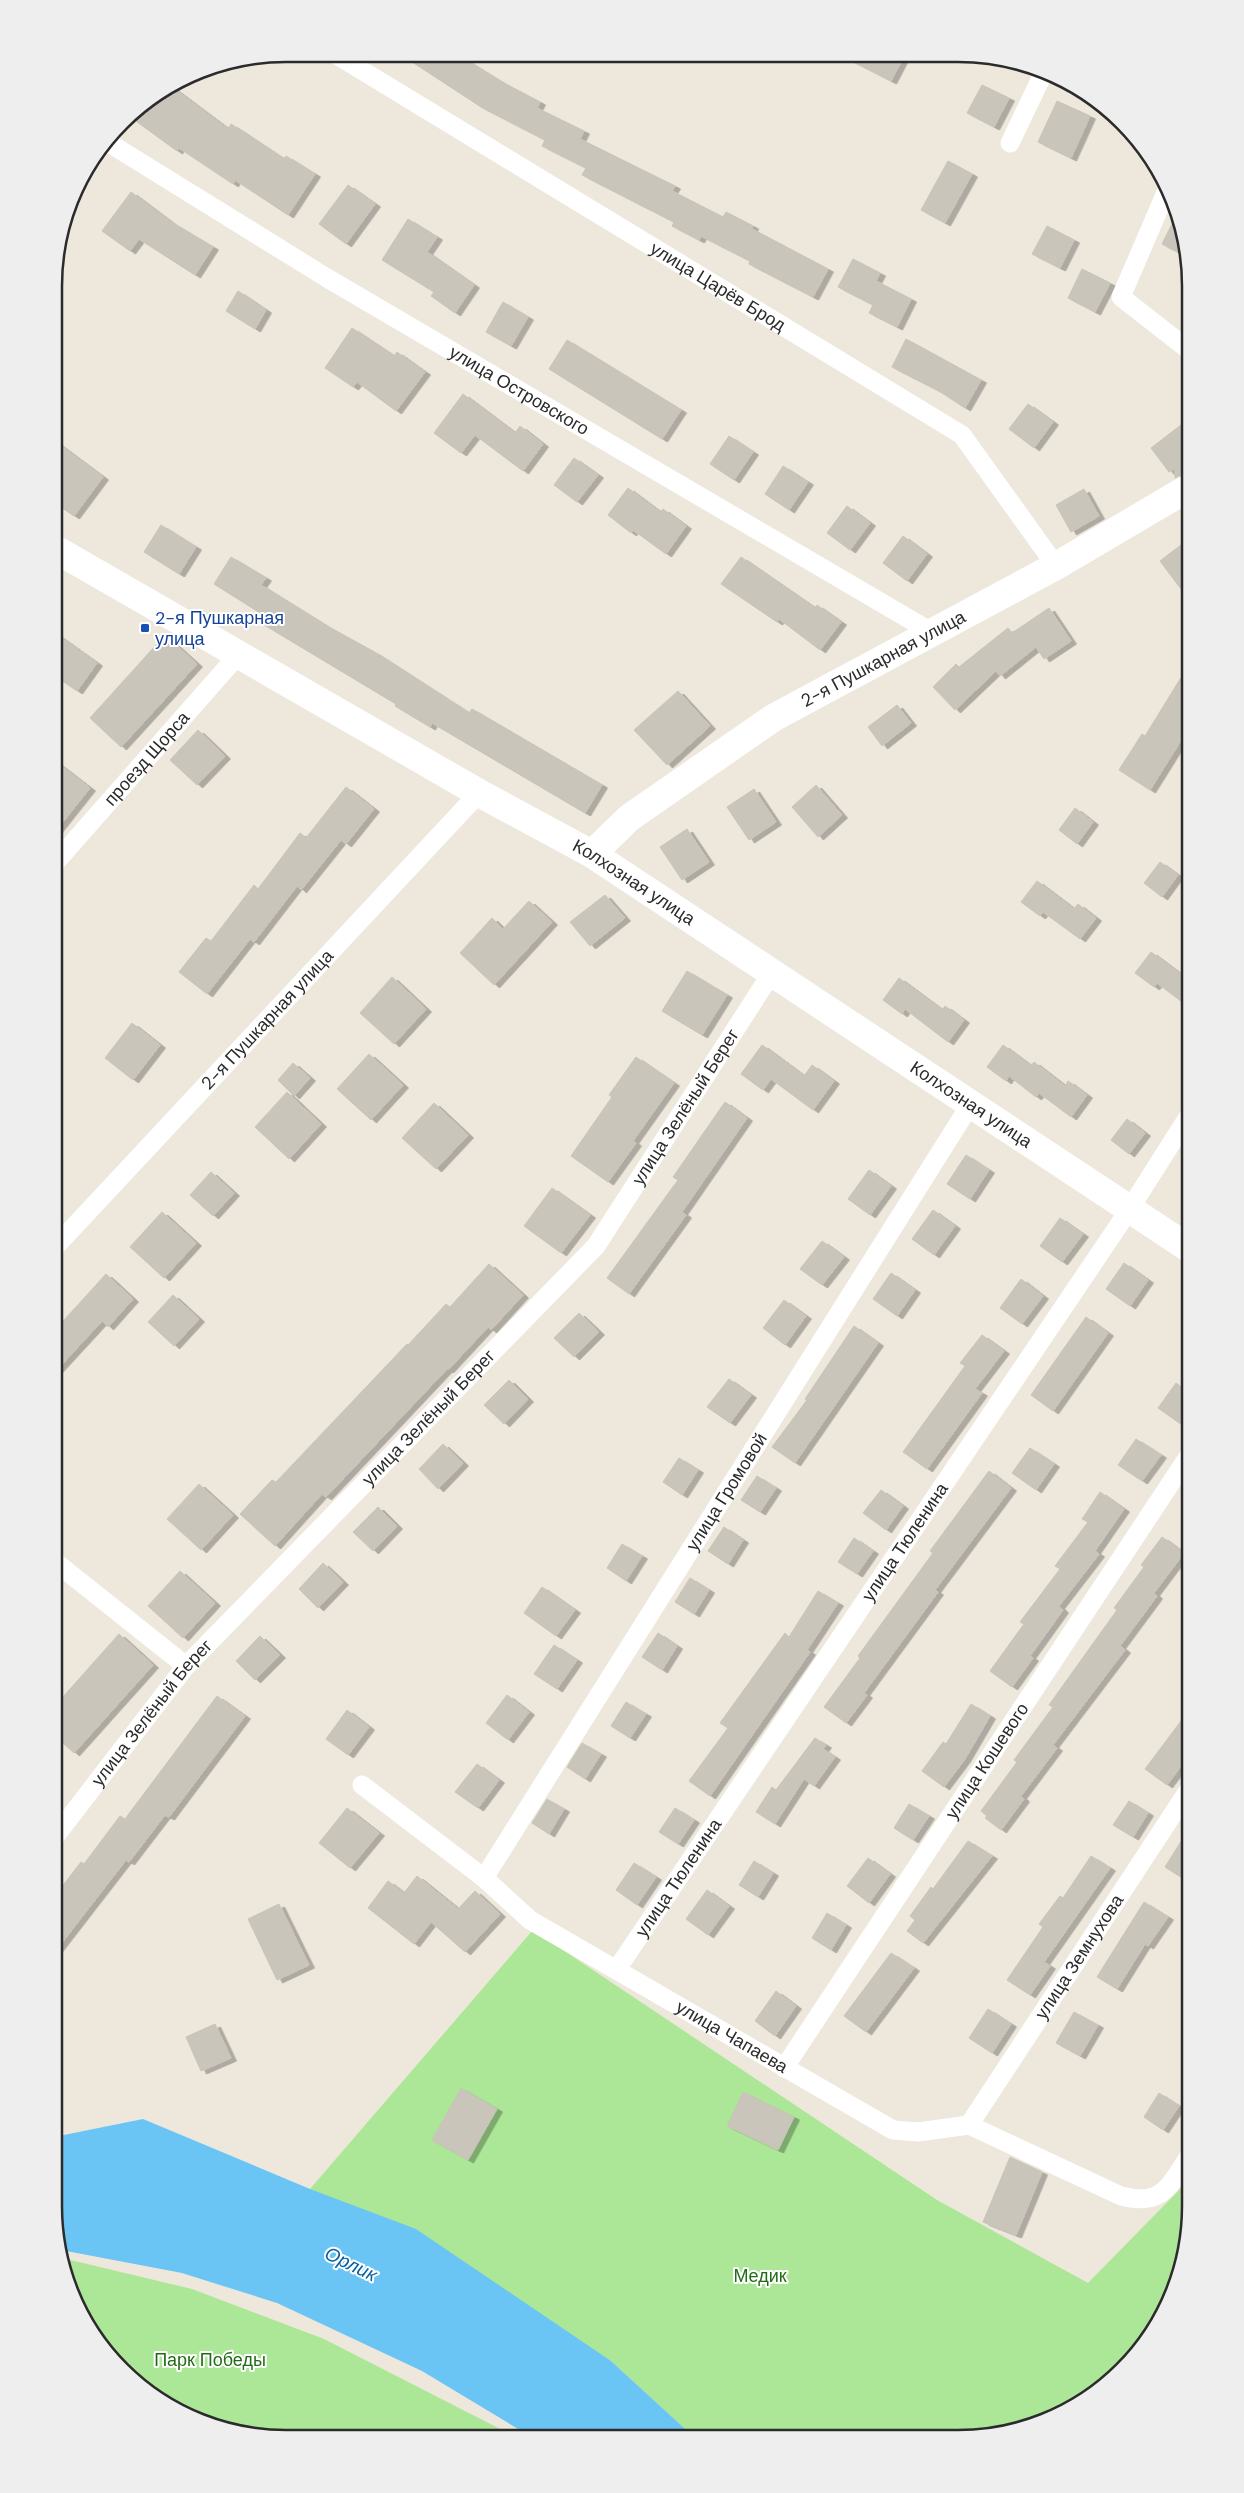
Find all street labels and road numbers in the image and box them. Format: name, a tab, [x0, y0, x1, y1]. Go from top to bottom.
street label: улица Царёв Брод	[646, 236, 790, 337]
street label: улица Островского	[445, 340, 593, 441]
street label: 2-я Пушкарная улица	[797, 604, 971, 713]
street label: проезд Щорса	[99, 705, 196, 811]
street label: Колхозная улица	[568, 834, 701, 931]
street label: 2-я Пушкарная улица	[196, 944, 339, 1095]
street label: улица Зелёный Берег	[626, 1024, 745, 1190]
street label: Колхозная улица	[905, 1055, 1038, 1154]
street label: улица Зелёный Берег	[357, 1344, 501, 1491]
street label: улица Громовой	[681, 1428, 773, 1555]
street label: улица Тюленина	[856, 1477, 954, 1606]
street label: улица Зелёный Берег	[86, 1634, 218, 1791]
street label: улица Кошевого	[940, 1698, 1034, 1824]
street label: улица Тюленина	[630, 1813, 728, 1942]
street label: улица Земнухова	[1030, 1889, 1129, 2024]
street label: улица Чапаева	[672, 1995, 793, 2079]

